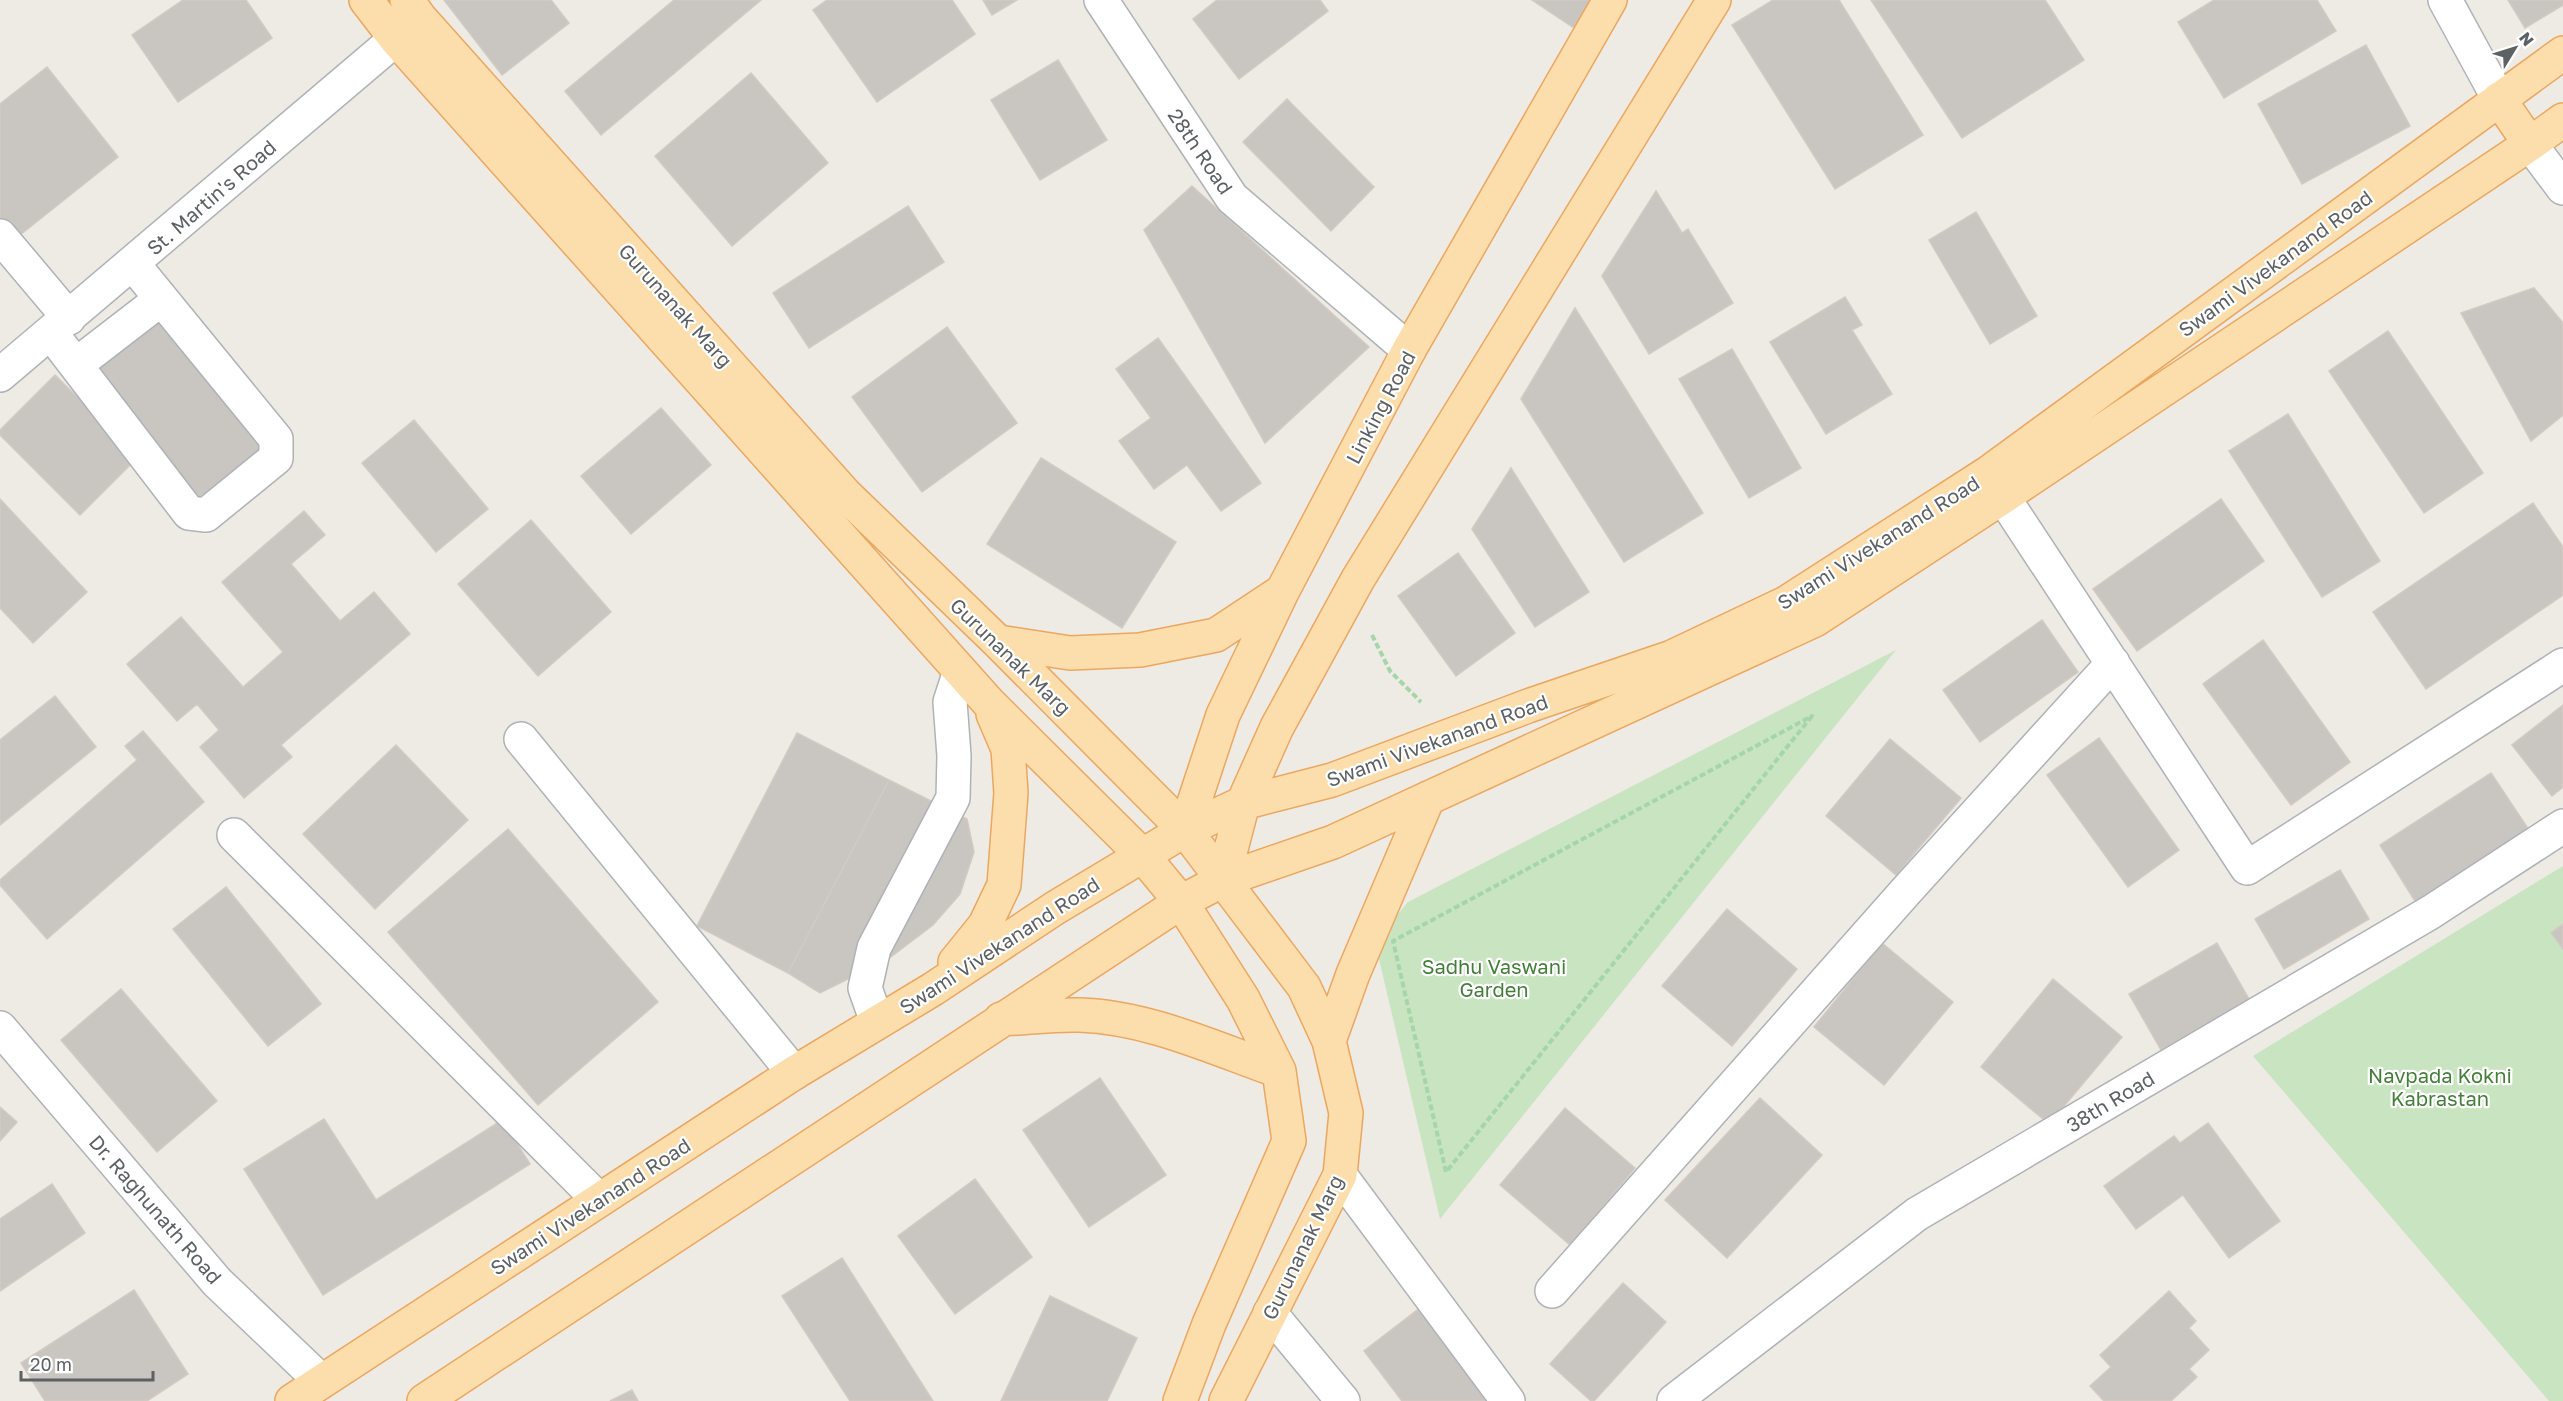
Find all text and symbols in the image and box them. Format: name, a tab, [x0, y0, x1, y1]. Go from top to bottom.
north arrow	[2485, 18, 2545, 78]
text: N	[2515, 28, 2538, 50]
street label: 28th Road	[1164, 104, 1238, 198]
street label: St. Martin's Road	[142, 134, 280, 260]
street label: Swami Vivekanand Road	[2173, 185, 2377, 341]
street label: Gurunanak Marg	[614, 238, 738, 372]
street label: Linking Road	[1340, 346, 1420, 468]
street label: Swami Vivekanand Road	[1773, 470, 1983, 614]
street label: Gurunanak Marg	[946, 592, 1076, 720]
street label: Swami Vivekanand Road	[1323, 689, 1551, 791]
street label: Swami Vivekanand Road	[895, 871, 1103, 1019]
park label: Sadhu Vaswani Garden	[1422, 954, 1566, 1001]
park label: Navpada Kokni Kabrastan	[2368, 1063, 2512, 1110]
street label: 38th Road	[2062, 1065, 2158, 1137]
street label: Dr. Raghunath Road	[85, 1130, 227, 1288]
street label: Swami Vivekanand Road	[486, 1132, 694, 1280]
street label: Gurunanak Marg	[1257, 1171, 1347, 1323]
scale bar	[21, 1344, 153, 1382]
text: 20 m	[30, 1353, 72, 1375]

